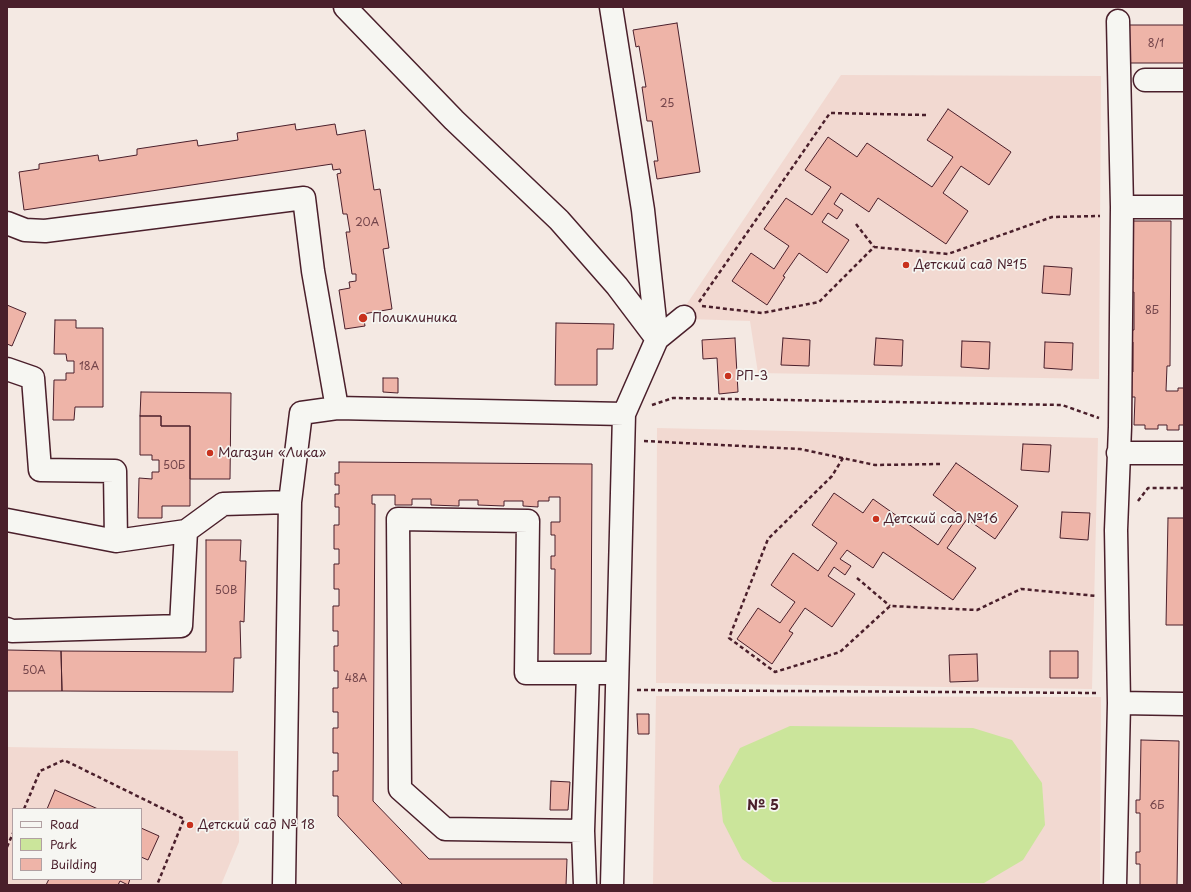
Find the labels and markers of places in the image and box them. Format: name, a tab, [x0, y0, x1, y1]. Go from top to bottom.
place label: Детский сад №15	[914, 257, 1027, 273]
marker: Детский сад №15	[901, 260, 911, 270]
place label: Поликлиника	[372, 310, 457, 326]
marker: Поликлиника	[357, 312, 369, 324]
place label: РП-3	[736, 368, 768, 384]
marker: РП-3	[723, 371, 733, 381]
place label: Магазин «Лика»	[218, 445, 326, 461]
marker: Магазин «Лика»	[205, 448, 215, 458]
place label: Детский сад №16	[884, 511, 998, 527]
marker: Детский сад №16	[871, 514, 881, 524]
place label: Детский сад № 18	[198, 817, 315, 833]
marker: Детский сад № 18	[185, 820, 195, 830]

